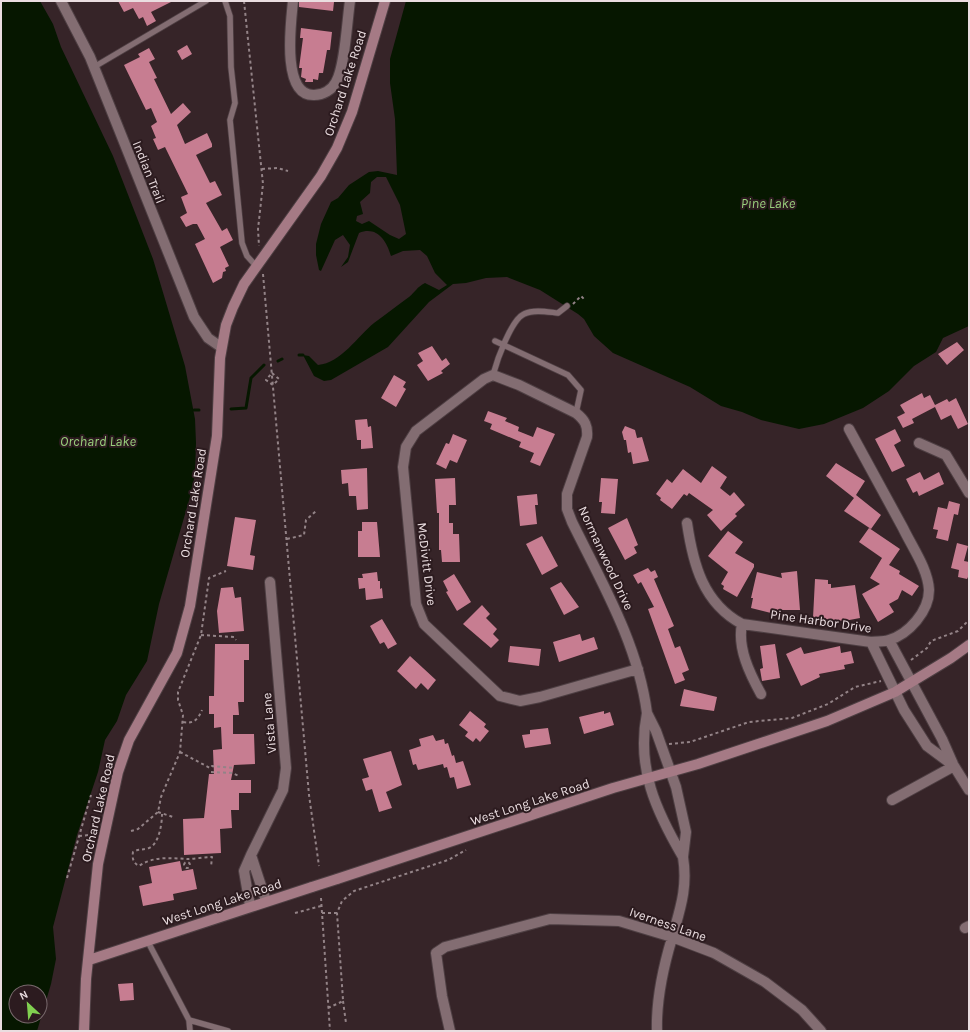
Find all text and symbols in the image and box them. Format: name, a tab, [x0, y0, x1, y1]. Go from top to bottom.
street label: Orchard Lake Road	[321, 28, 369, 138]
street label: Indian Trail	[130, 139, 168, 205]
water label: Pine Lake	[741, 195, 796, 212]
water label: Orchard Lake	[60, 433, 136, 450]
street label: Orchard Lake Road	[177, 447, 209, 559]
street label: Normanwood Drive	[575, 504, 637, 613]
street label: McDivitt Drive	[414, 521, 440, 607]
street label: Pine Harbor Drive	[769, 606, 873, 636]
street label: Vista Lane	[259, 692, 279, 754]
street label: Orchard Lake Road	[78, 752, 118, 864]
street label: West Long Lake Road	[469, 776, 591, 828]
street label: West Long Lake Road	[161, 876, 283, 928]
street label: Iverness Lane	[627, 904, 709, 944]
north arrow	[8, 984, 48, 1024]
text: N	[17, 988, 30, 1003]

